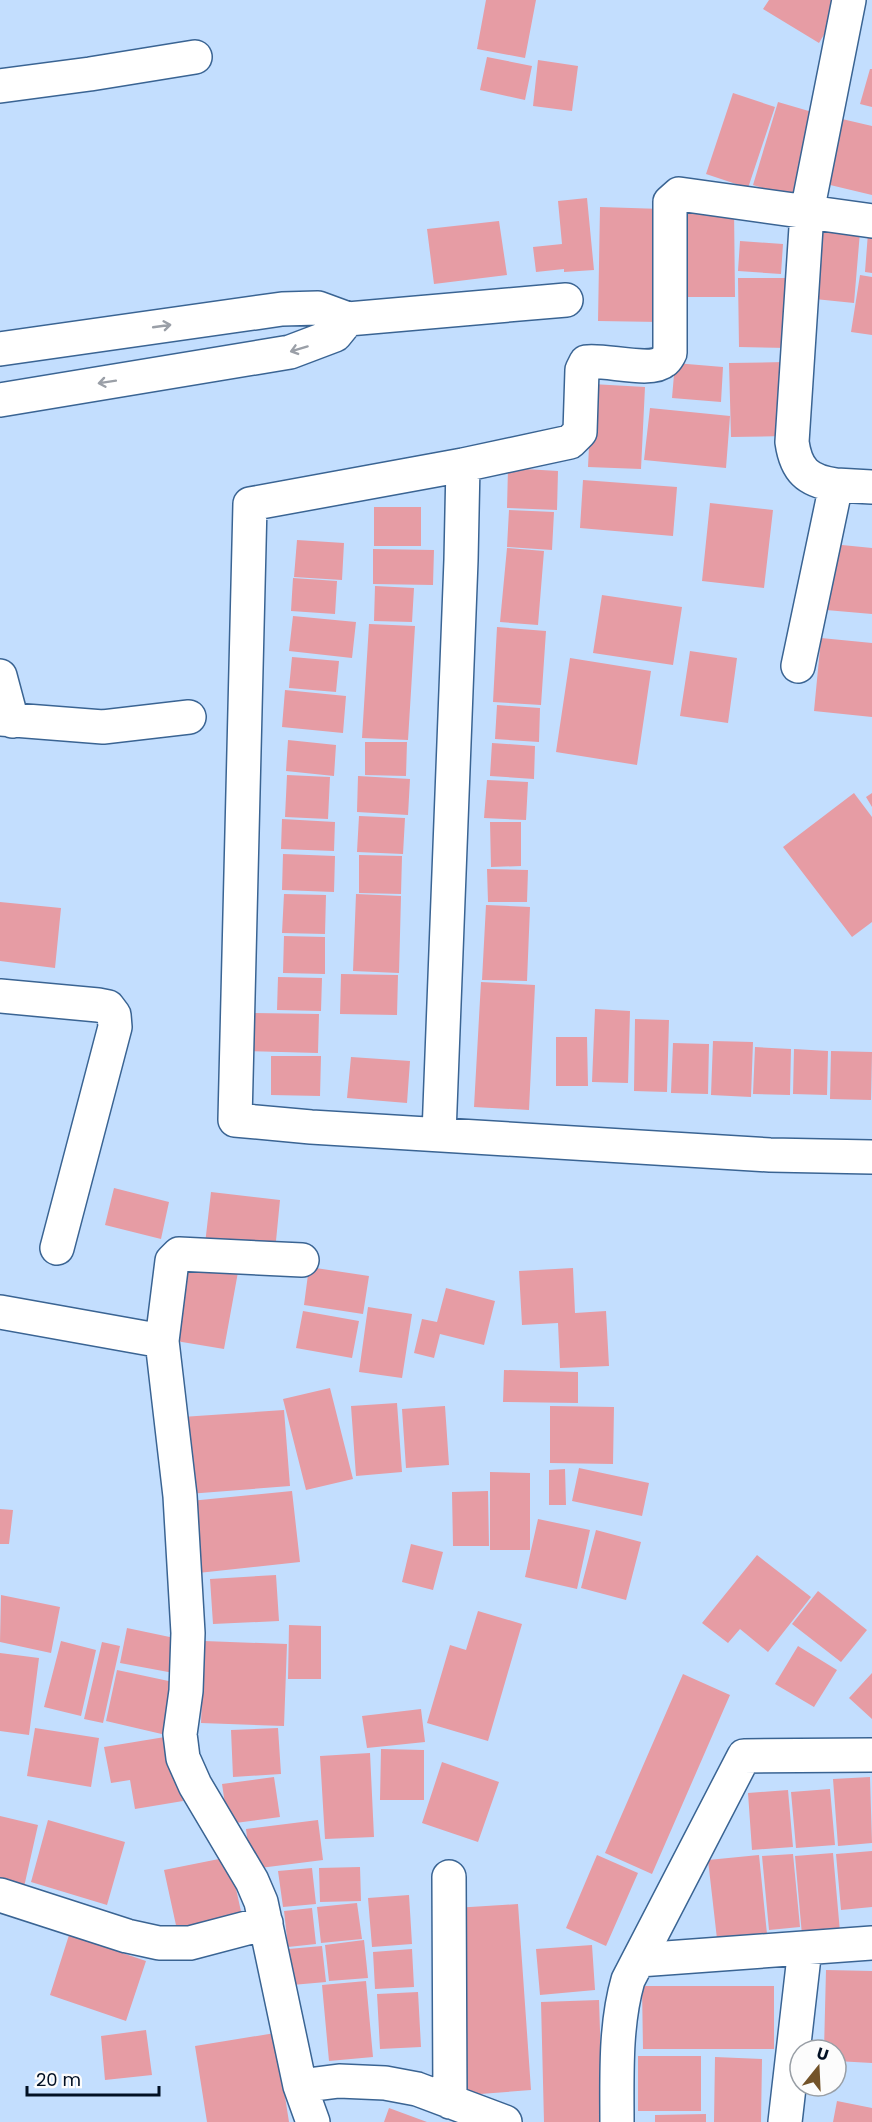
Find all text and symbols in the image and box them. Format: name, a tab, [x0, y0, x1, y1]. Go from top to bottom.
one-way arrow	[151, 321, 171, 332]
one-way arrow	[290, 344, 309, 355]
one-way arrow	[98, 377, 118, 388]
north arrow	[788, 2038, 848, 2098]
text: U	[814, 2042, 831, 2067]
scale bar	[27, 2059, 159, 2097]
text: 20 m	[36, 2067, 81, 2092]

